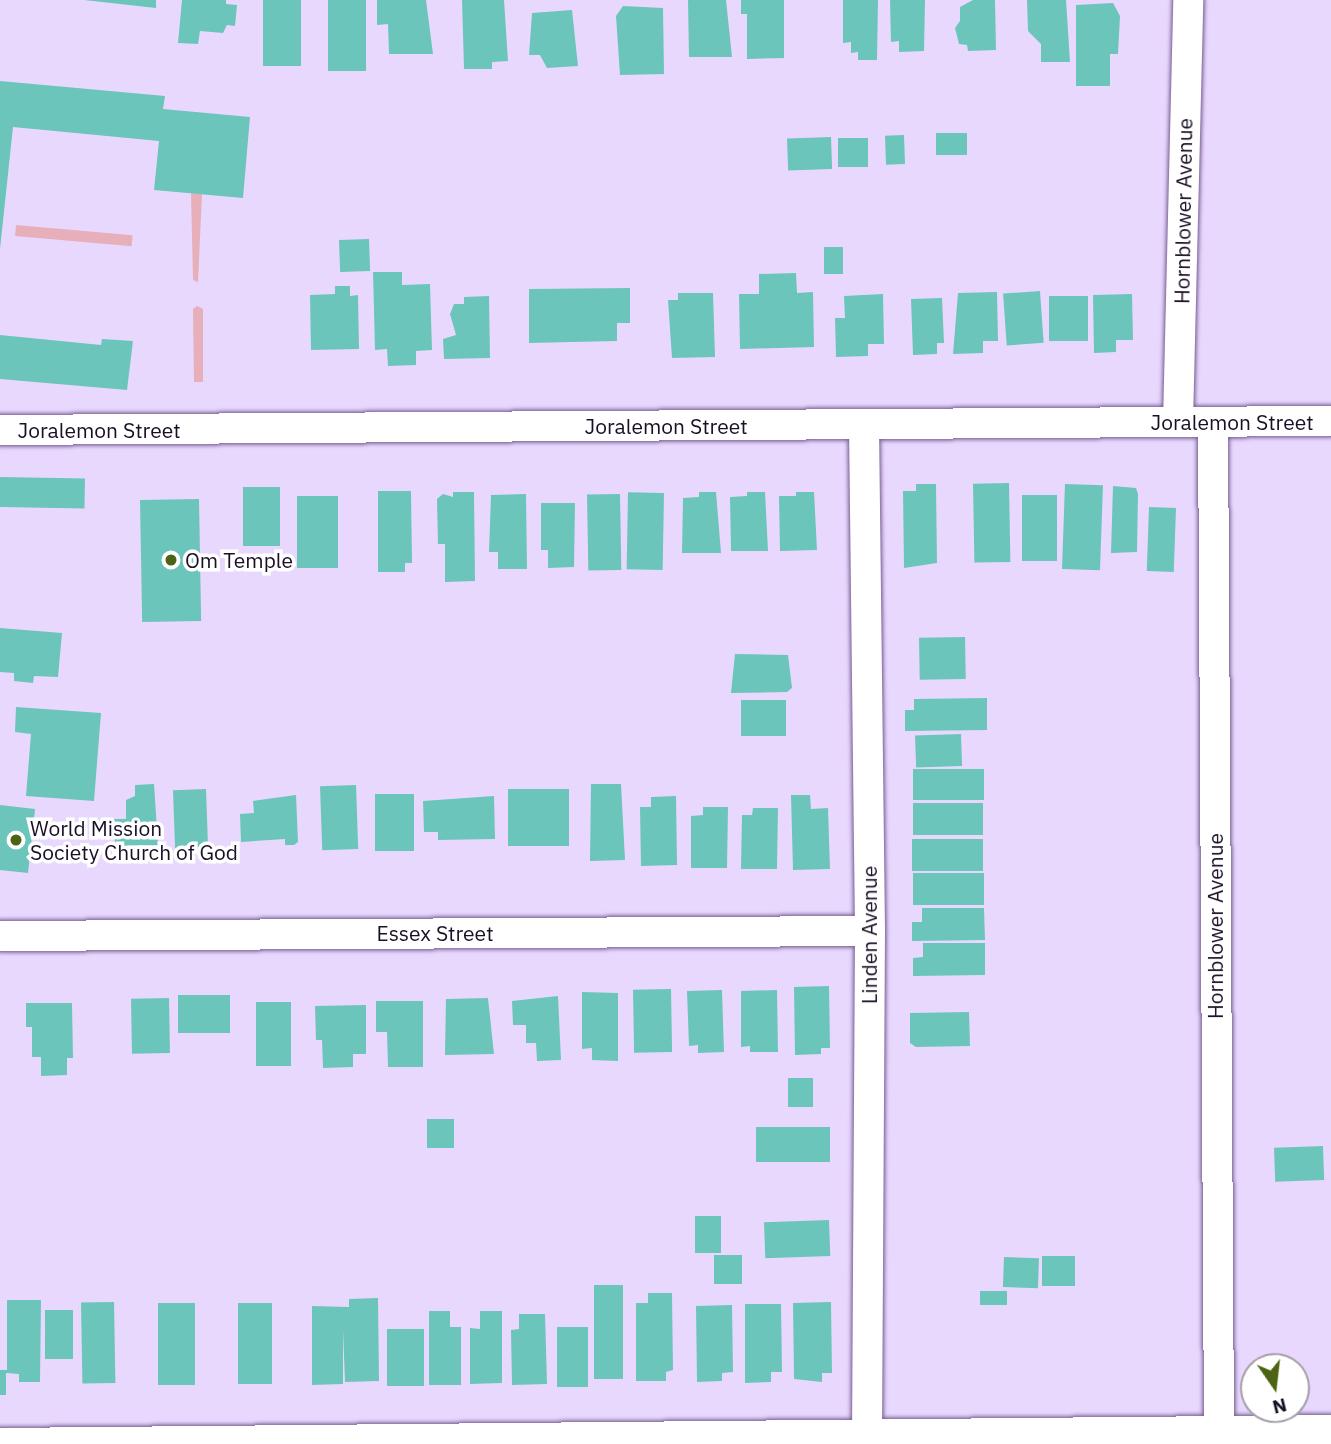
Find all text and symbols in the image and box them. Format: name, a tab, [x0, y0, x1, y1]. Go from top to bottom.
street label: Hornblower Avenue	[1169, 118, 1197, 304]
street label: Joralemon Street	[1150, 409, 1314, 435]
street label: Joralemon Street	[584, 413, 748, 439]
street label: Joralemon Street	[17, 417, 181, 443]
place label: Om Temple	[185, 547, 293, 573]
marker: Om Temple	[163, 552, 179, 568]
place label: World Mission Society Church of God	[30, 815, 238, 865]
marker: World Mission Society Church of God	[8, 832, 24, 848]
street label: Hornblower Avenue	[1202, 833, 1228, 1019]
street label: Linden Avenue	[856, 866, 882, 1004]
street label: Essex Street	[376, 920, 494, 946]
north arrow	[1240, 1353, 1310, 1423]
text: N	[1270, 1393, 1289, 1420]

